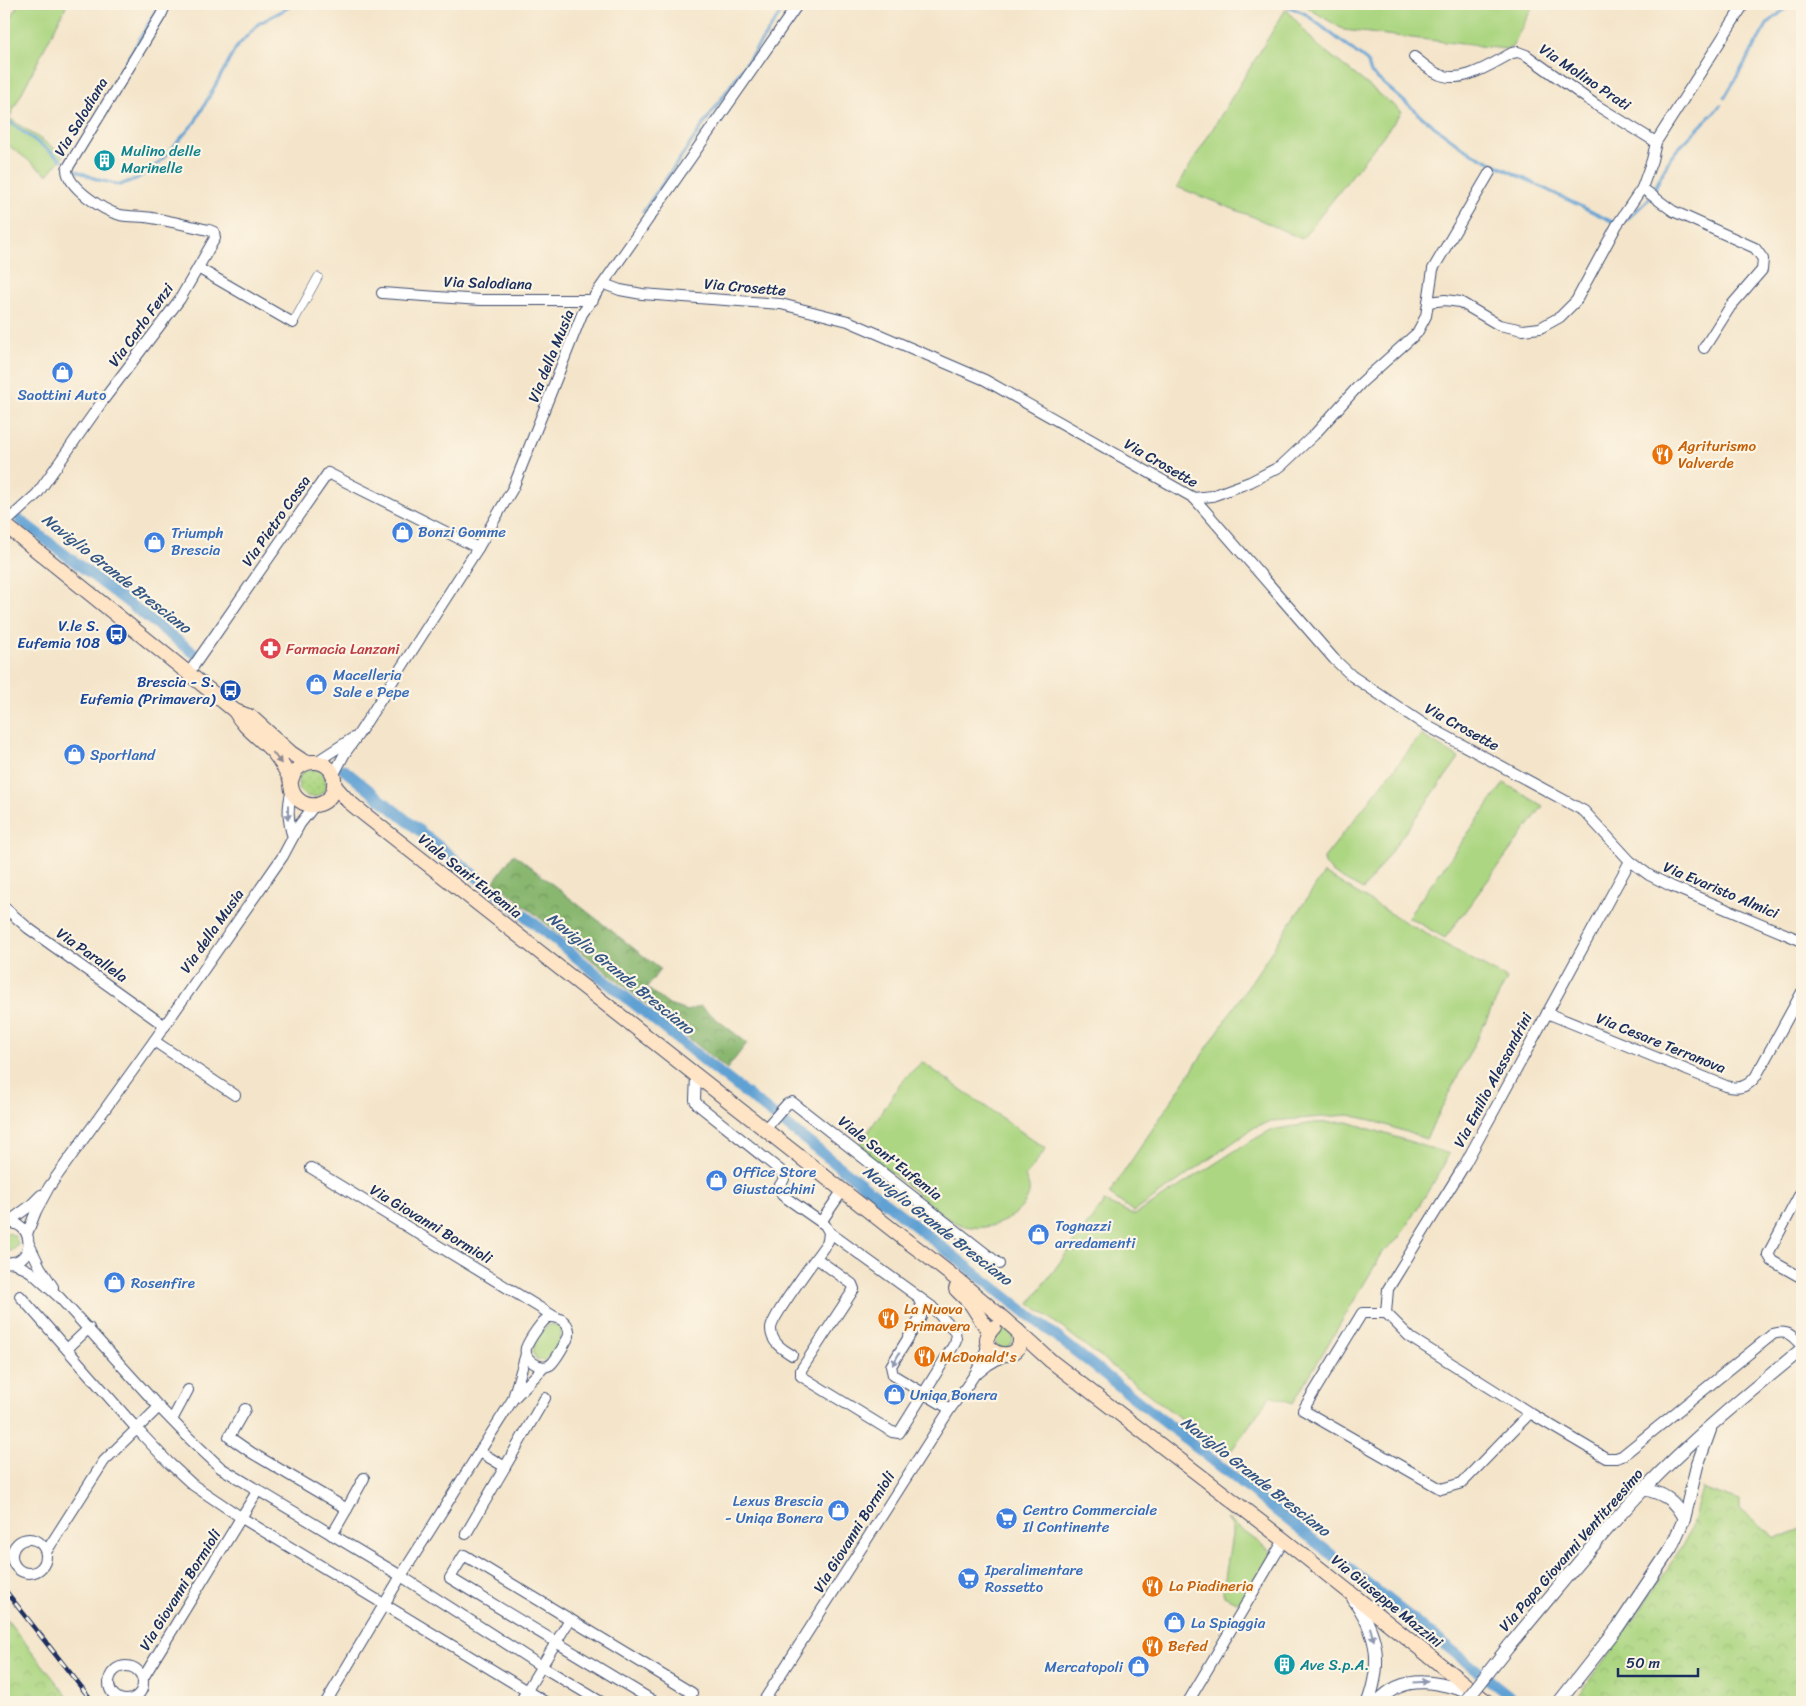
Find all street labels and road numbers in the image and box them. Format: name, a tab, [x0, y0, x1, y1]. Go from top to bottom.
street label: Via Molino Prati	[1534, 37, 1637, 118]
street label: Via Salodiana	[47, 72, 115, 162]
street label: Via Salodiana	[443, 268, 533, 298]
street label: Via Crosette	[703, 270, 787, 304]
street label: Via Carlo Fenzi	[101, 277, 181, 373]
street label: Via della Musia	[521, 305, 582, 407]
street label: Via Crosette	[1119, 431, 1203, 495]
street label: Via Pietro Cossa	[235, 469, 318, 572]
street label: Via Crosette	[1420, 696, 1504, 758]
street label: Viale Sant'Eufemia	[412, 827, 528, 925]
street label: Via Evaristo Almici	[1659, 854, 1784, 926]
street label: Via della Musia	[173, 883, 251, 979]
street label: Via Parallela	[51, 921, 134, 990]
street label: Via Cesare Terranova	[1592, 1005, 1730, 1081]
street label: Via Emilio Alessandrini	[1446, 1007, 1540, 1152]
street label: Viale Sant'Eufemia	[832, 1109, 948, 1207]
street label: Via Giovanni Bormioli	[365, 1177, 498, 1271]
street label: Via Papa Giovanni Ventitreesimo	[1492, 1462, 1650, 1638]
street label: Via Giovanni Bormioli	[806, 1465, 902, 1598]
street label: Via Giovanni Bormioli	[132, 1523, 228, 1656]
street label: Via Giuseppe Mazzini	[1325, 1547, 1449, 1655]

